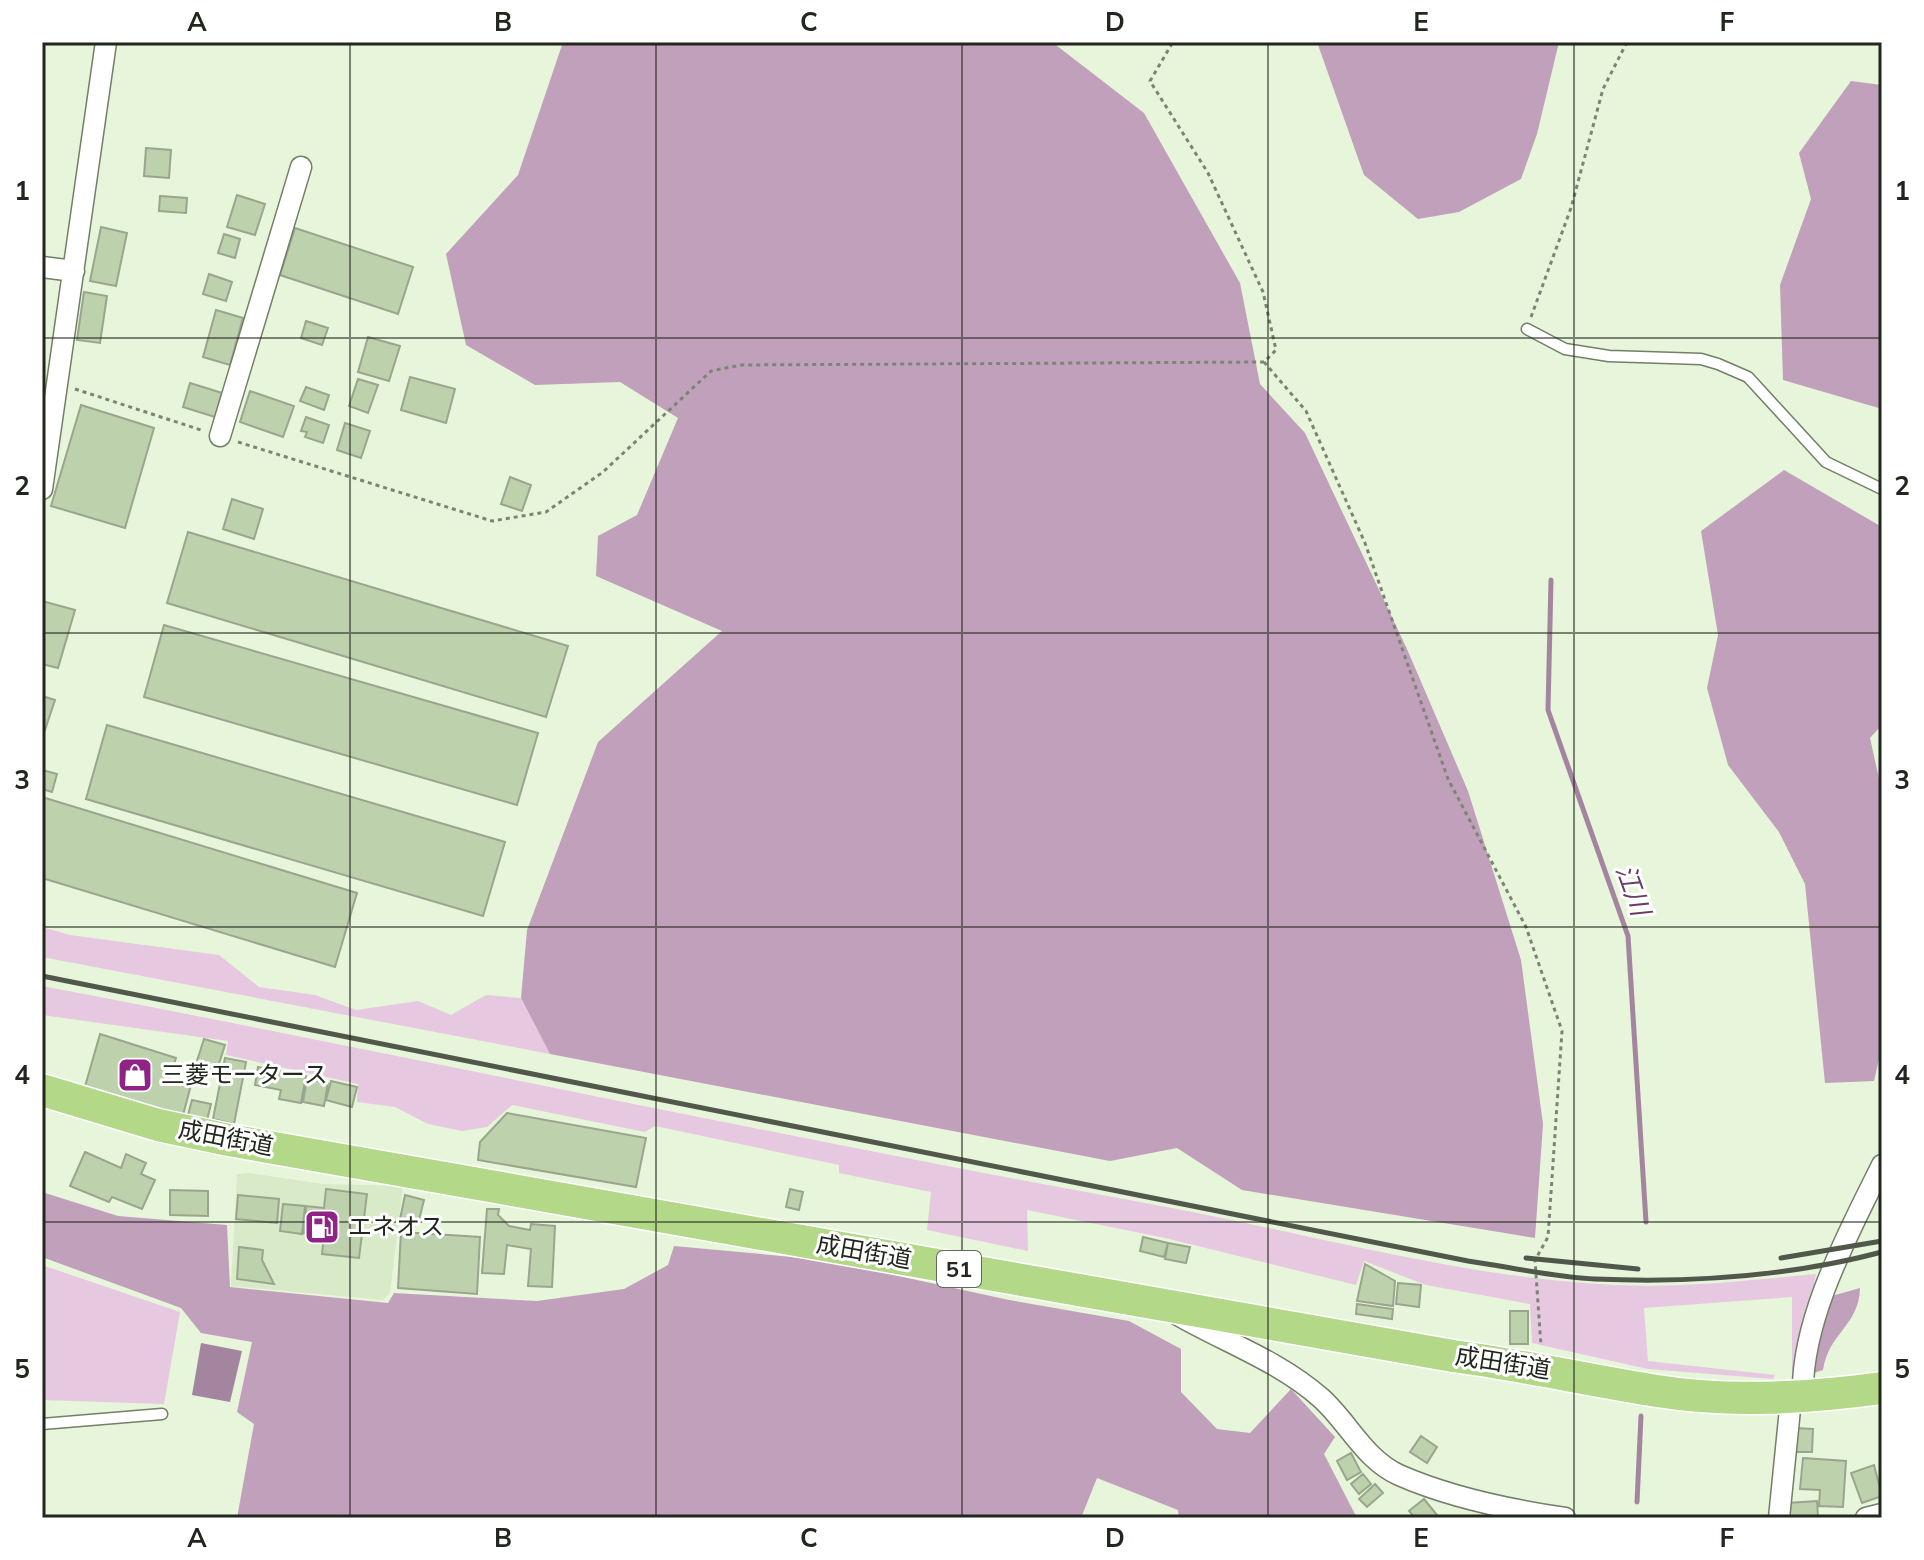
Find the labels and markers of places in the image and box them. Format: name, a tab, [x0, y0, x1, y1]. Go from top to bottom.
shop icon: 三菱モータース	[116, 1056, 154, 1094]
place label: 三菱モータース	[161, 1059, 328, 1089]
fuel station icon: エネオス	[303, 1208, 341, 1246]
place label: エネオス	[348, 1211, 444, 1241]

